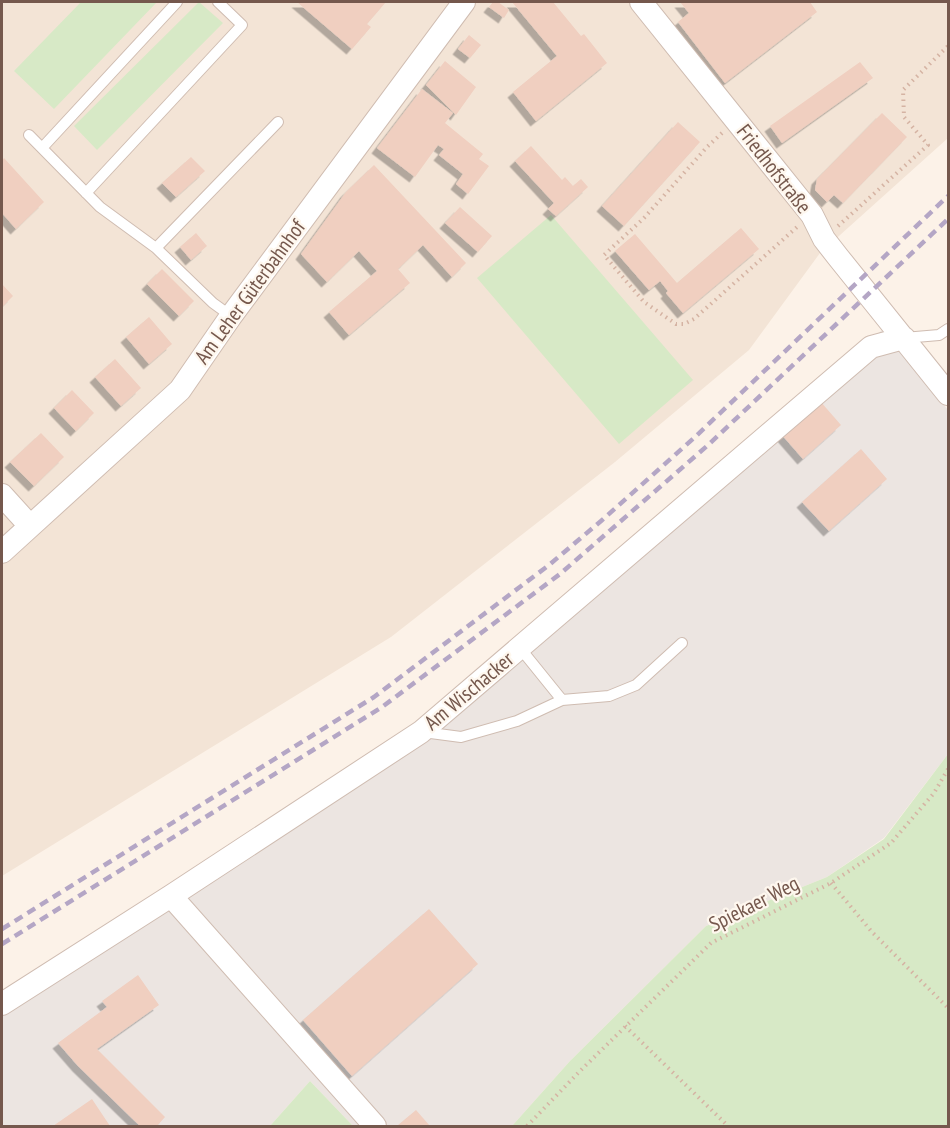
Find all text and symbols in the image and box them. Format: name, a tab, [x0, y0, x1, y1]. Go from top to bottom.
street label: Friedhofstraße	[731, 119, 818, 219]
street label: Am Leher Güterbahnhof	[188, 214, 311, 369]
street label: Am Wischacker	[418, 645, 519, 736]
street label: Spiekaer Weg	[704, 869, 803, 938]

